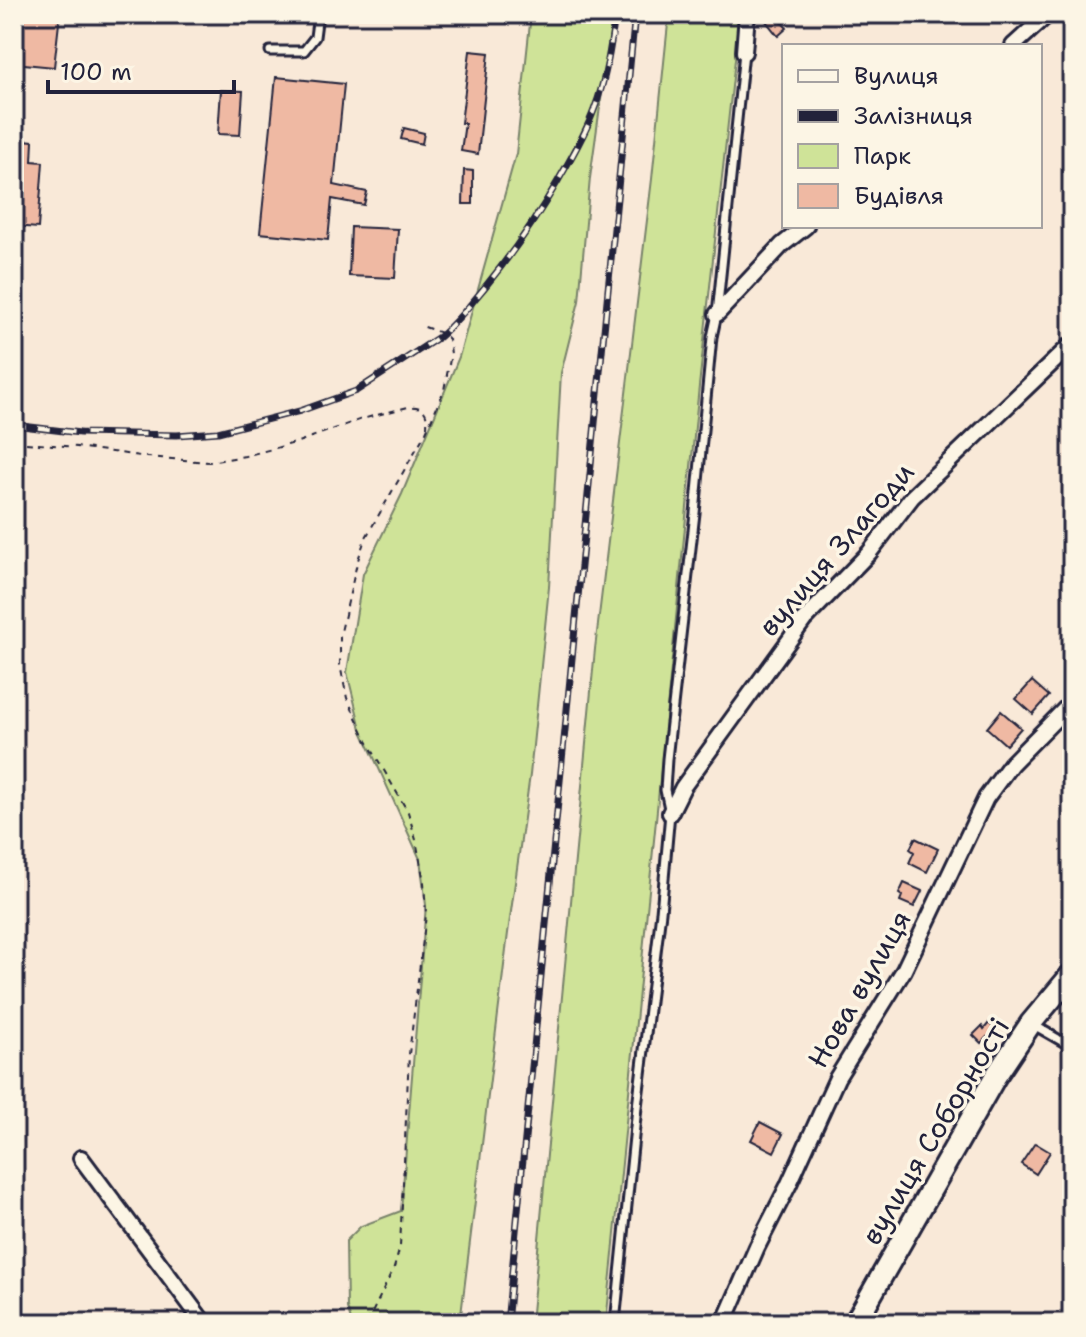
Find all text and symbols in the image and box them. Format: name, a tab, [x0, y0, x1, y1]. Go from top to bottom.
scale bar	[48, 44, 234, 94]
legend	[782, 44, 1042, 228]
text: 100 m	[60, 56, 132, 88]
text: Вулиця	[854, 60, 939, 92]
text: Залізниця	[854, 100, 973, 132]
text: Парк	[854, 140, 911, 172]
text: Будівля	[854, 180, 944, 212]
street label: вулиця Злагоди	[750, 454, 922, 644]
street label: Нова вулиця	[798, 903, 920, 1075]
street label: вулиця Соборності	[852, 1010, 1018, 1252]

